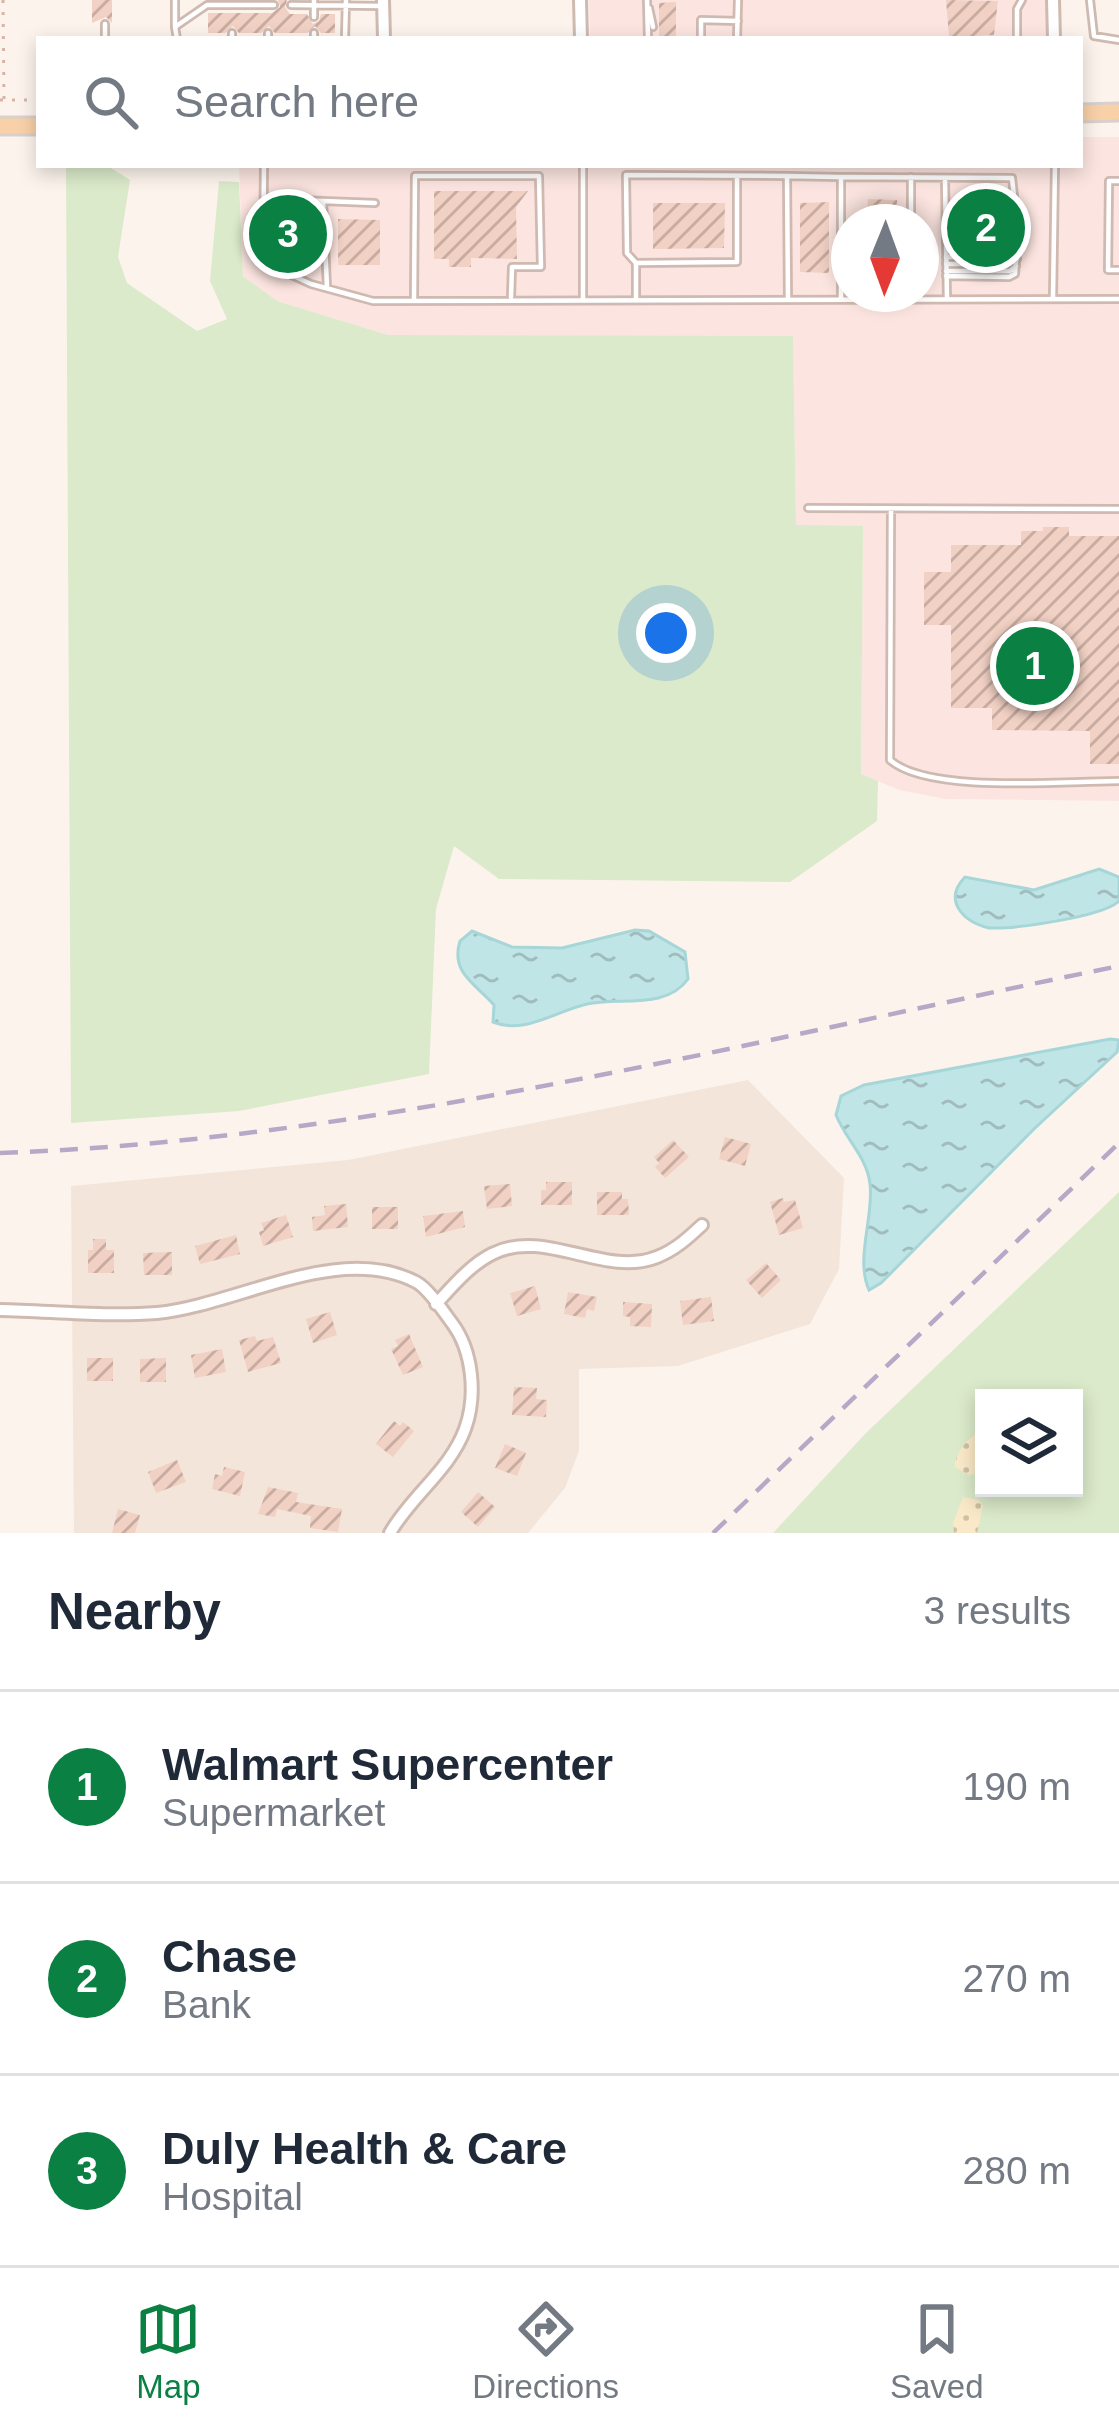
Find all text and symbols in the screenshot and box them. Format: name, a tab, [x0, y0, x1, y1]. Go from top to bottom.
search box	[36, 36, 1083, 168]
icon: search	[78, 69, 144, 135]
text: Search here	[174, 76, 419, 127]
pin: 2	[947, 183, 1025, 273]
pin: 3	[249, 189, 327, 279]
north arrow	[831, 204, 939, 312]
your location	[636, 603, 696, 663]
pin: 1	[996, 621, 1074, 711]
map controls	[975, 1389, 1083, 1497]
button: layers	[975, 1389, 1083, 1497]
text: Nearby	[48, 1583, 221, 1640]
text: 3 results	[924, 1589, 1071, 1632]
text: Walmart Supercenter	[162, 1739, 613, 1790]
text: 1	[76, 1765, 98, 1808]
text: 190 m	[963, 1765, 1071, 1808]
text: Supermarket	[162, 1791, 385, 1834]
text: Chase	[162, 1931, 297, 1982]
text: 2	[76, 1957, 98, 2000]
text: 270 m	[963, 1957, 1071, 2000]
text: Bank	[162, 1983, 251, 2026]
text: Duly Health & Care	[162, 2123, 567, 2174]
text: 3	[76, 2149, 98, 2192]
text: 280 m	[963, 2149, 1071, 2192]
text: Hospital	[162, 2175, 303, 2218]
tab: Map	[135, 2296, 201, 2406]
tab: Directions	[472, 2296, 619, 2406]
tab: Saved	[890, 2296, 984, 2406]

